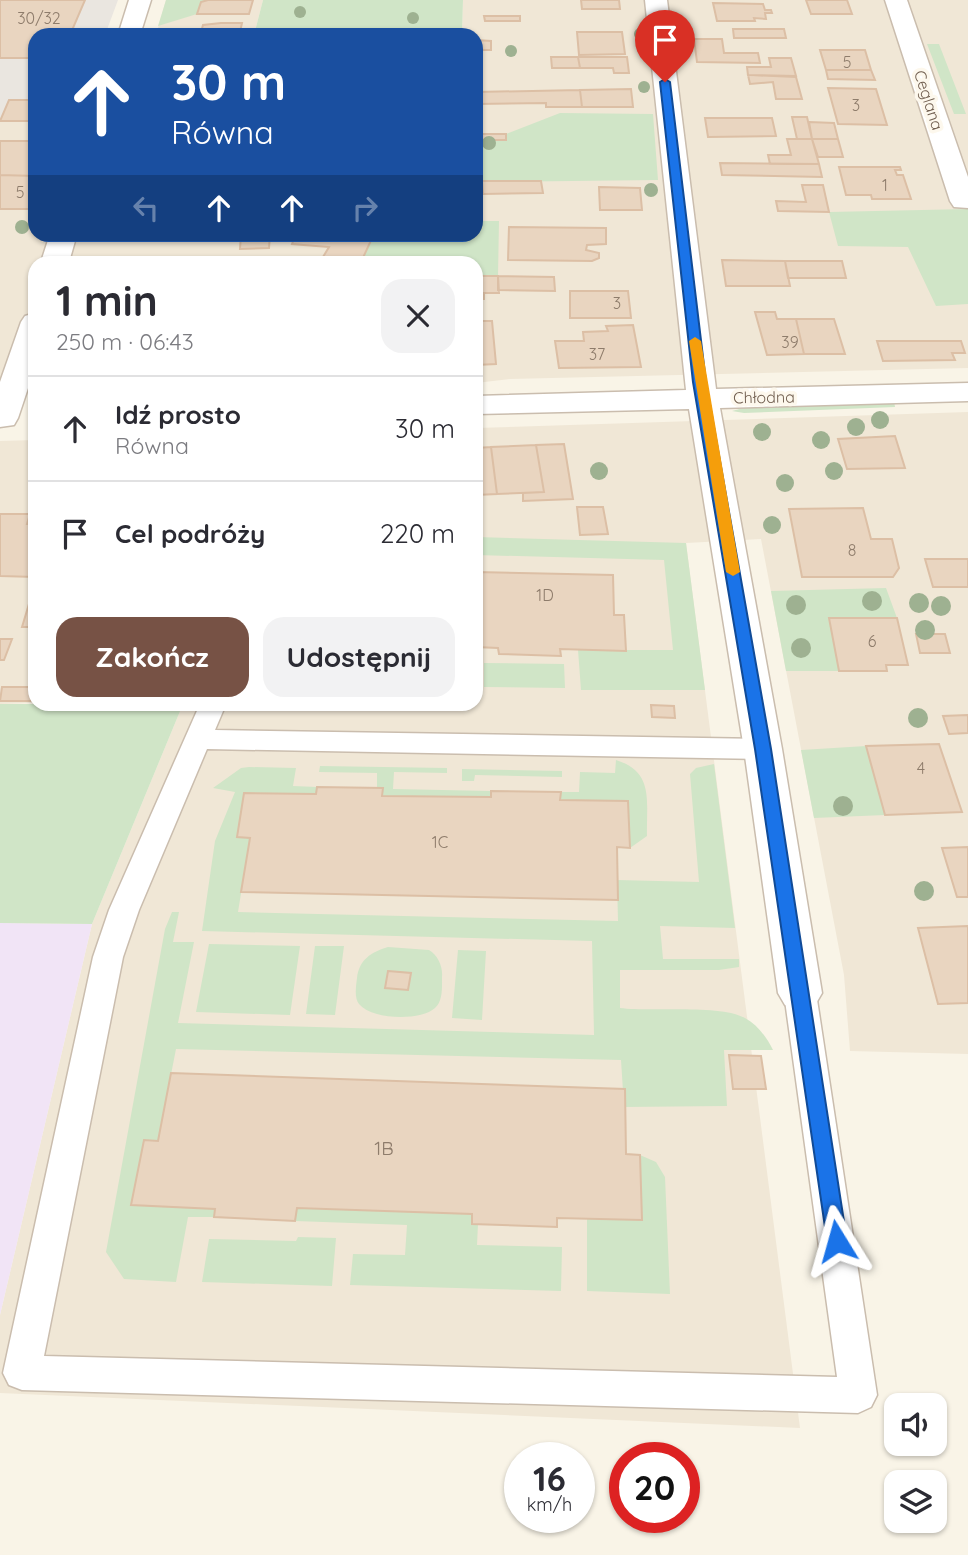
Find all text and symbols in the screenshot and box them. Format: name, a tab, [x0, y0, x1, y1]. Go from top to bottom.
house number: 30/32	[17, 8, 61, 28]
pin	[635, 10, 695, 82]
icon: arrive	[646, 21, 684, 59]
text: 30 m	[171, 51, 286, 112]
house number: 5	[843, 52, 851, 72]
icon: ahead	[56, 56, 147, 147]
street label: Ceglana	[910, 68, 948, 132]
house number: 3	[852, 95, 860, 115]
text: Równa	[171, 112, 274, 152]
house number: 1	[882, 175, 888, 195]
house number: 5	[16, 182, 24, 202]
icon: left	[127, 189, 165, 227]
icon: ahead	[200, 189, 238, 227]
icon: ahead	[273, 189, 311, 227]
icon: right	[346, 189, 384, 227]
text: 1 min	[56, 274, 158, 327]
button: close	[381, 279, 455, 353]
house number: 3	[613, 293, 621, 313]
text: 250 m · 06:43	[56, 327, 194, 356]
house number: 39	[781, 332, 799, 352]
house number: 37	[589, 344, 605, 364]
street label: Chłodna	[733, 386, 795, 408]
text: Idź prosto	[115, 398, 241, 431]
icon: ahead	[56, 410, 94, 448]
text: 30 m	[395, 412, 455, 445]
text: Równa	[115, 431, 189, 460]
icon: arrive	[56, 515, 94, 553]
text: Cel podróży	[115, 517, 265, 550]
text: 220 m	[380, 517, 455, 550]
house number: 8	[848, 540, 856, 560]
house number: 1D	[536, 585, 554, 605]
button: Zakończ	[56, 617, 249, 697]
button: Udostępnij	[263, 617, 455, 697]
house number: 6	[868, 631, 877, 651]
house number: 4	[917, 758, 925, 778]
house number: 1C	[432, 832, 448, 852]
house number: 1B	[374, 1136, 394, 1160]
position arrow	[800, 1204, 874, 1278]
map controls	[884, 1393, 947, 1533]
button: sound	[884, 1393, 947, 1456]
speed limit sign: 20	[609, 1442, 700, 1533]
text: 16	[533, 1456, 566, 1500]
button: layers	[884, 1470, 947, 1533]
text: km/h	[527, 1493, 572, 1516]

